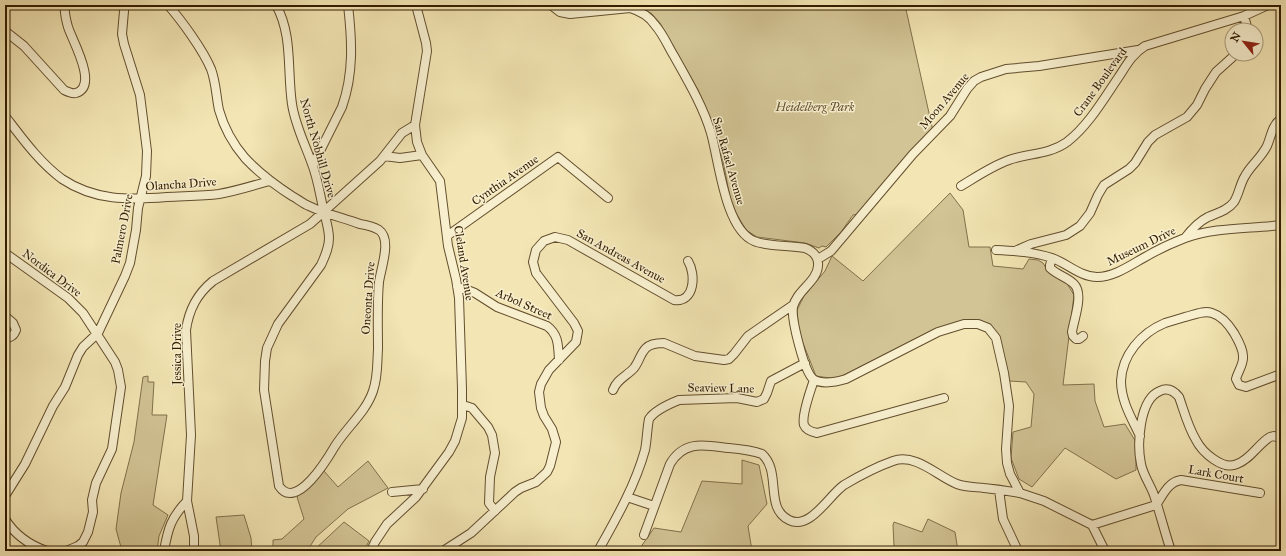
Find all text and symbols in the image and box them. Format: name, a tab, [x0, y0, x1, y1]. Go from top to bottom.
north arrow	[1224, 22, 1264, 62]
text: N	[1228, 29, 1244, 45]
street label: Crane Boulevard	[1070, 45, 1130, 119]
street label: Moon Avenue	[916, 70, 972, 132]
street label: North Nobhill Drive	[297, 97, 339, 199]
park label: Heidelberg Park	[775, 100, 855, 114]
street label: San Rafael Avenue	[710, 116, 748, 206]
street label: Cynthia Avenue	[469, 152, 541, 208]
street label: Olancha Drive	[145, 175, 217, 193]
street label: Palmero Drive	[108, 193, 136, 265]
street label: Museum Drive	[1104, 223, 1178, 269]
street label: Cleland Avenue	[451, 224, 477, 302]
street label: San Andreas Avenue	[574, 226, 668, 286]
street label: Nordica Drive	[20, 246, 84, 300]
street label: Oneonta Drive	[358, 261, 378, 335]
street label: Arbol Street	[493, 285, 555, 323]
street label: Jessica Drive	[170, 323, 185, 387]
street label: Seaview Lane	[687, 380, 755, 396]
street label: Lark Court	[1187, 462, 1246, 486]

